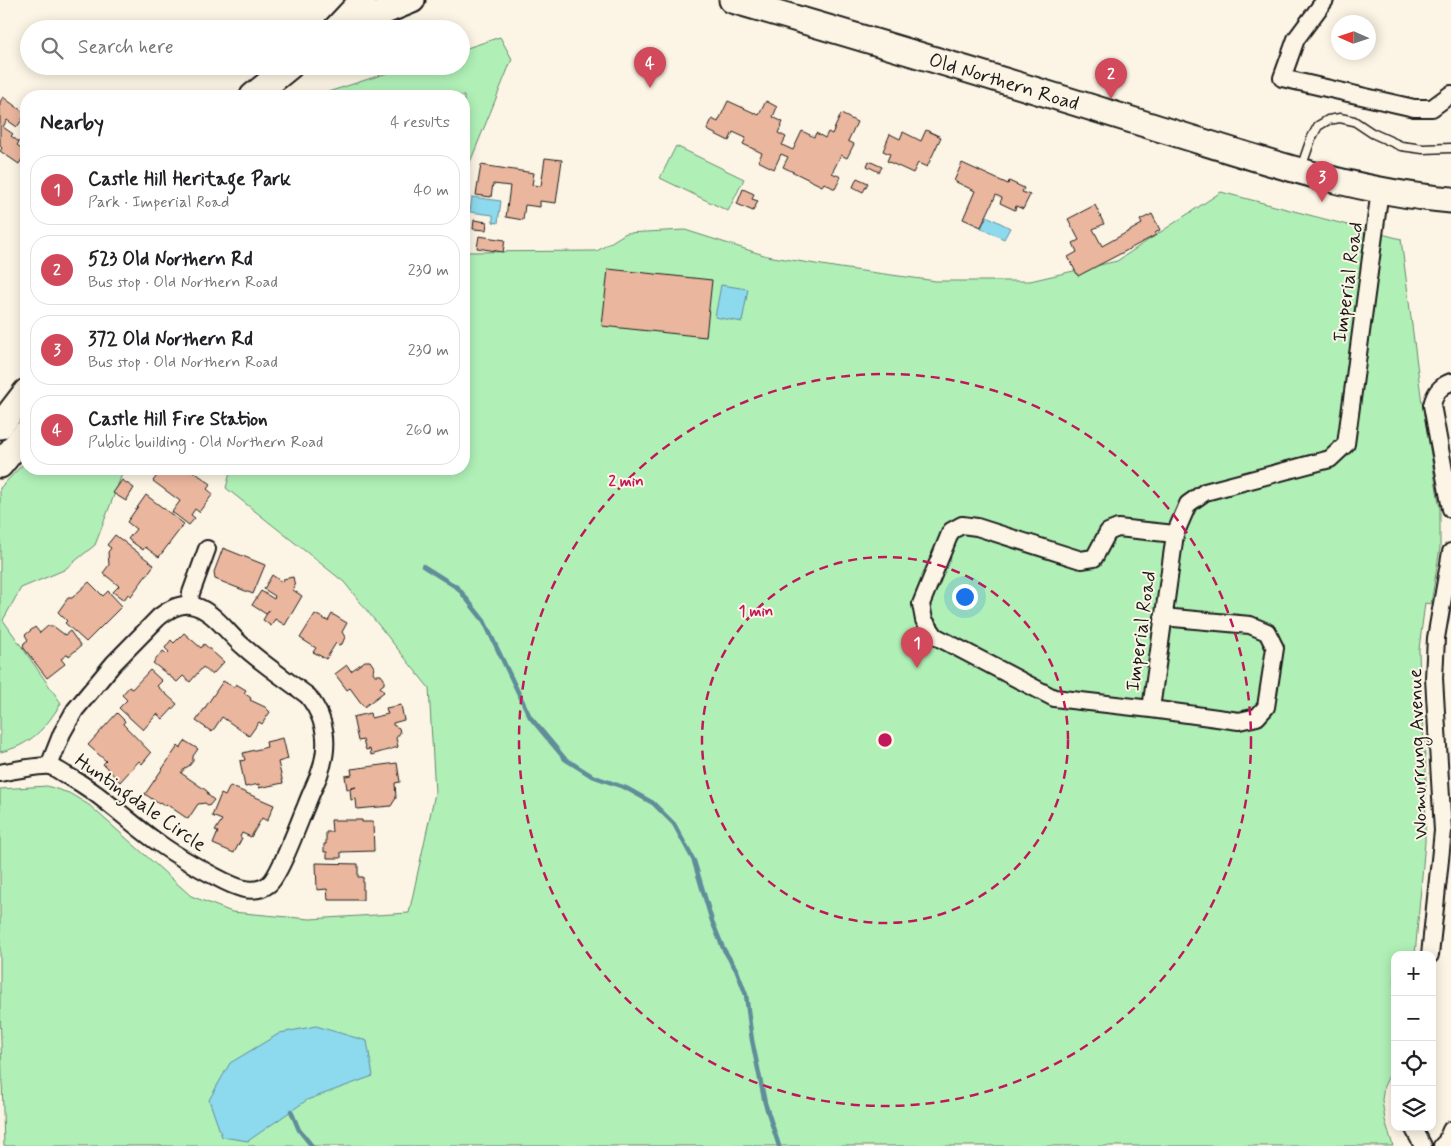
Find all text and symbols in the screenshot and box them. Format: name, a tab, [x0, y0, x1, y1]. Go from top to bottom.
north arrow	[1331, 15, 1376, 60]
search box	[20, 20, 470, 75]
icon: search	[38, 34, 66, 62]
text: Search here	[78, 35, 174, 60]
pin: 4	[634, 47, 666, 88]
street label: Old Northern Road	[925, 47, 1082, 118]
pin: 2	[1095, 58, 1127, 99]
text: Nearby	[40, 109, 104, 137]
text: 4 results	[390, 112, 450, 133]
pin: 3	[1306, 161, 1338, 202]
text: Castle Hill Heritage Park	[88, 167, 291, 192]
text: 1	[53, 180, 61, 201]
text: 40 m	[413, 180, 449, 201]
text: Park · Imperial Road	[88, 192, 229, 213]
street label: Imperial Road	[1327, 220, 1370, 344]
text: 523 Old Northern Rd	[88, 247, 253, 272]
text: 2	[53, 260, 61, 281]
text: 230 m	[408, 260, 449, 281]
text: Bus stop · Old Northern Road	[88, 272, 278, 293]
text: 372 Old Northern Rd	[88, 327, 253, 352]
text: 3	[53, 340, 61, 361]
text: 230 m	[408, 340, 449, 361]
text: Bus stop · Old Northern Road	[88, 352, 278, 373]
text: Castle Hill Fire Station	[88, 407, 268, 432]
text: 4	[52, 420, 62, 441]
text: 260 m	[406, 420, 449, 441]
text: Public building · Old Northern Road	[88, 432, 323, 453]
text: 2 min	[608, 472, 644, 492]
street label: Imperial Road	[1120, 569, 1163, 693]
your location	[952, 584, 978, 610]
text: 1 min	[739, 602, 773, 622]
pin: 1	[901, 627, 933, 668]
street label: Womurrung Avenue	[1402, 668, 1436, 840]
centre of rings	[876, 731, 894, 749]
street label: Huntingdale Circle	[68, 748, 212, 860]
map controls	[1391, 951, 1436, 1131]
button: +	[1391, 951, 1436, 996]
button: −	[1391, 996, 1436, 1041]
button: locate	[1391, 1041, 1436, 1086]
button: layers	[1391, 1086, 1436, 1131]

